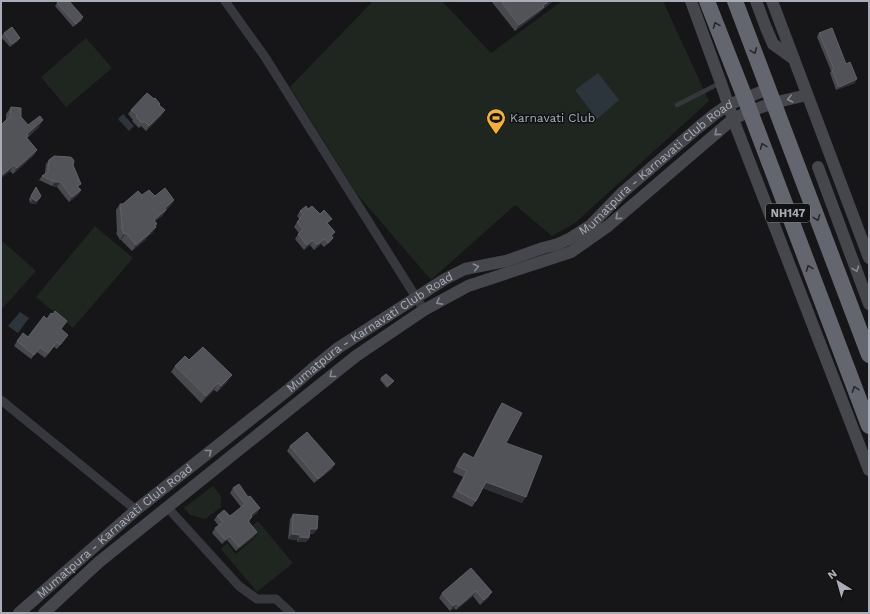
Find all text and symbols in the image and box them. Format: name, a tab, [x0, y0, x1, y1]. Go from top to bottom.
one-way arrow	[712, 21, 720, 28]
one-way arrow	[749, 47, 757, 54]
one-way arrow	[787, 94, 793, 102]
street label: Mumatpura - Karnavati Club Road	[576, 97, 735, 238]
sports icon: Karnavati Club	[485, 107, 507, 135]
place label: Karnavati Club	[510, 111, 595, 125]
one-way arrow	[715, 128, 722, 135]
one-way arrow	[759, 143, 767, 150]
road number: NH147	[766, 204, 810, 222]
one-way arrow	[616, 213, 623, 220]
one-way arrow	[812, 214, 820, 221]
one-way arrow	[472, 264, 479, 272]
one-way arrow	[805, 264, 813, 271]
one-way arrow	[851, 266, 859, 273]
street label: Mumatpura - Karnavati Club Road	[284, 269, 455, 395]
one-way arrow	[436, 297, 443, 304]
one-way arrow	[330, 370, 337, 377]
one-way arrow	[852, 386, 860, 393]
one-way arrow	[205, 450, 212, 457]
street label: Mumatpura - Karnavati Club Road	[34, 461, 195, 601]
north arrow	[818, 562, 858, 602]
text: N	[825, 567, 839, 582]

